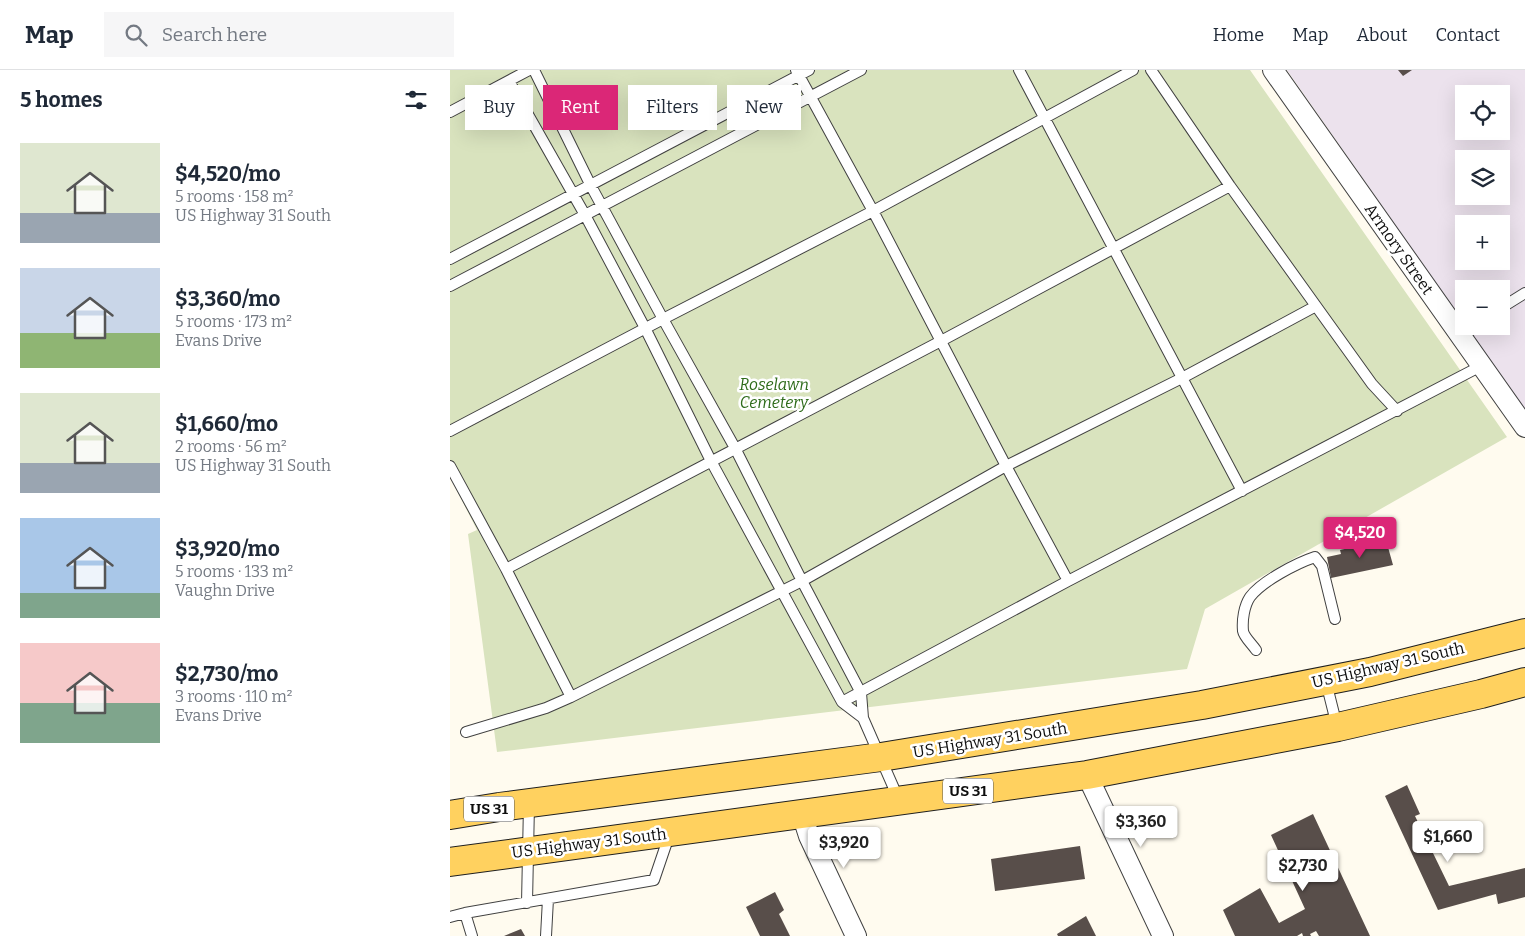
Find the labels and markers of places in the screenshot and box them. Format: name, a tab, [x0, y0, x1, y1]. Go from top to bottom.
pin: $4,520	[1319, 516, 1401, 559]
pin: $3,360	[1100, 806, 1182, 848]
pin: $1,660	[1407, 820, 1489, 863]
pin: $3,920	[803, 826, 885, 869]
pin: $2,730	[1262, 850, 1344, 892]

